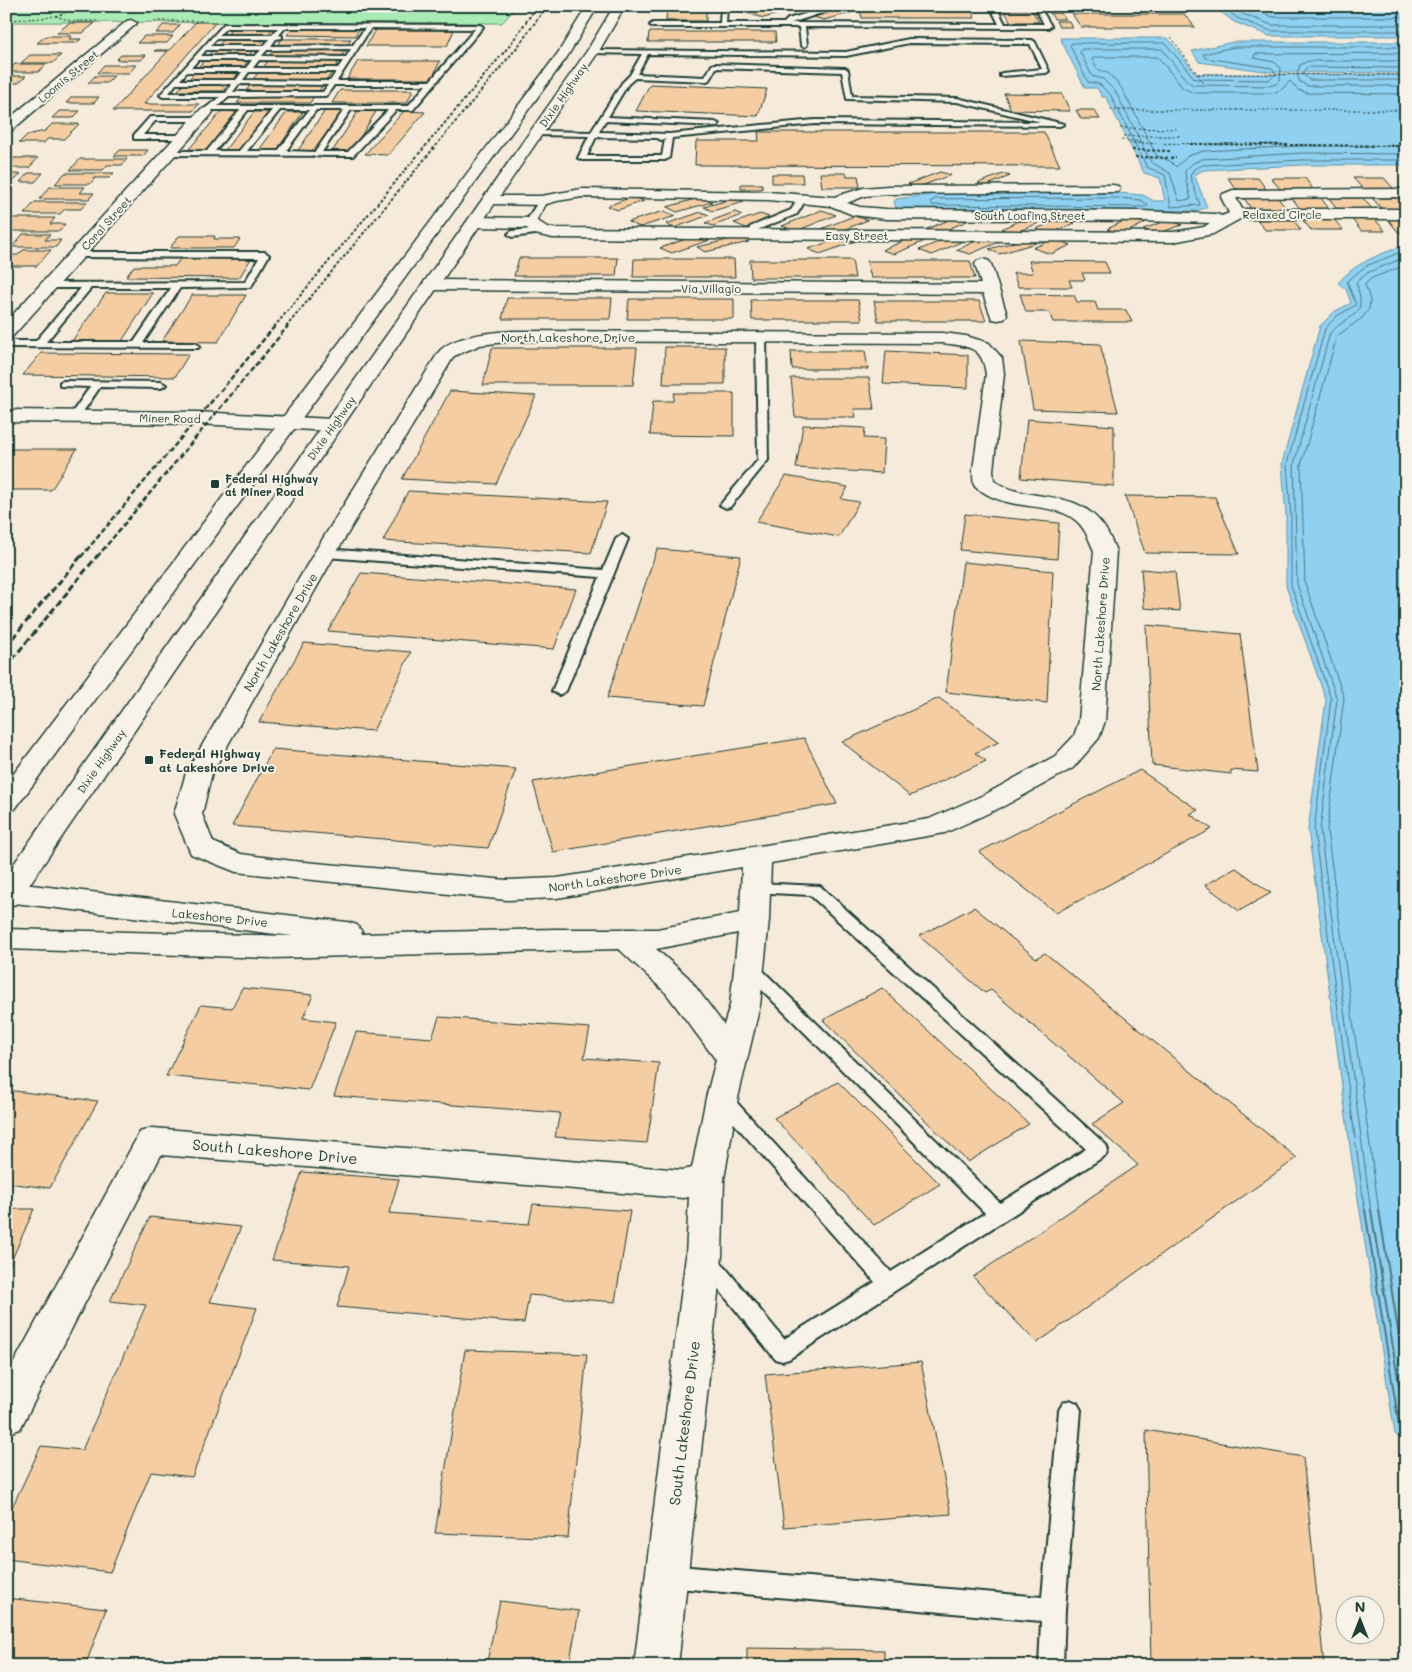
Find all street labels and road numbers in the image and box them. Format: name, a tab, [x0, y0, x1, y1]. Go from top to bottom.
street label: Loomis Street	[35, 46, 102, 106]
street label: Dixie Highway	[535, 60, 591, 130]
street label: Coral Street	[78, 193, 134, 253]
street label: Relaxed Circle	[1242, 207, 1322, 222]
street label: South Loafing Street	[974, 208, 1086, 223]
street label: Easy Street	[826, 228, 889, 243]
street label: Via Villagio	[681, 281, 741, 296]
street label: North Lakeshore Drive	[501, 329, 635, 345]
street label: Dixie Highway	[303, 393, 359, 463]
street label: Miner Road	[139, 410, 201, 426]
street label: North Lakeshore Drive	[1087, 557, 1113, 691]
street label: North Lakeshore Drive	[240, 570, 320, 694]
street label: Dixie Highway	[73, 726, 129, 796]
street label: North Lakeshore Drive	[547, 861, 683, 895]
street label: Lakeshore Drive	[171, 904, 269, 930]
street label: South Lakeshore Drive	[192, 1134, 358, 1168]
street label: South Lakeshore Drive	[664, 1340, 704, 1506]

